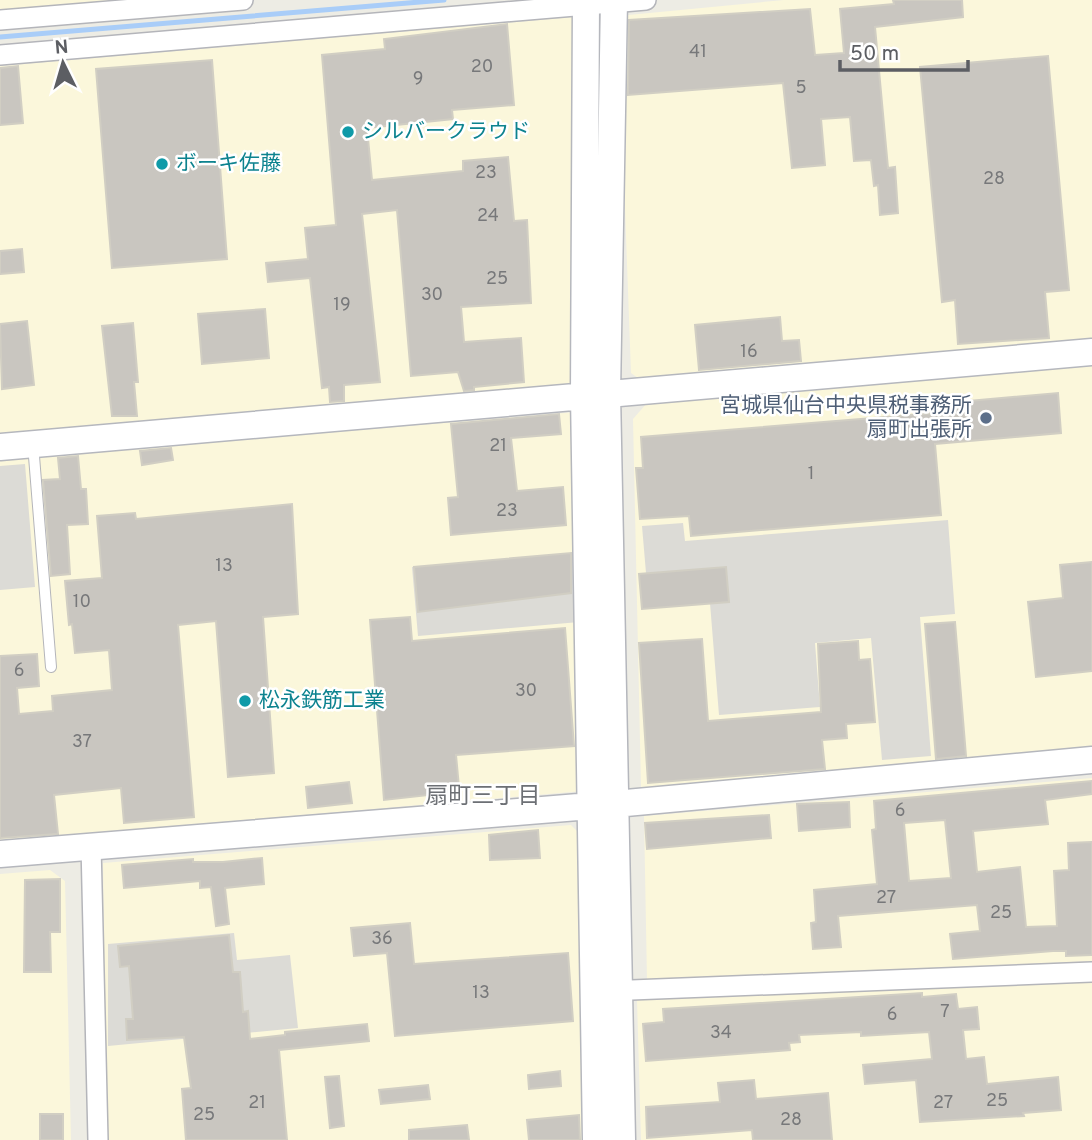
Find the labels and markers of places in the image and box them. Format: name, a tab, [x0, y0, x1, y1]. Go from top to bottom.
place label: シルバークラウド	[362, 119, 530, 146]
marker: シルバークラウド	[340, 124, 356, 140]
place label: ボーキ佐藤	[176, 151, 281, 178]
marker: ボーキ佐藤	[154, 156, 170, 172]
place label: 宮城県仙台中央県税事務所 扇町出張所	[720, 393, 972, 444]
marker: 宮城県仙台中央県税事務所 扇町出張所	[978, 410, 994, 426]
place label: 松永鉄筋工業	[259, 688, 385, 715]
marker: 松永鉄筋工業	[237, 693, 253, 709]

